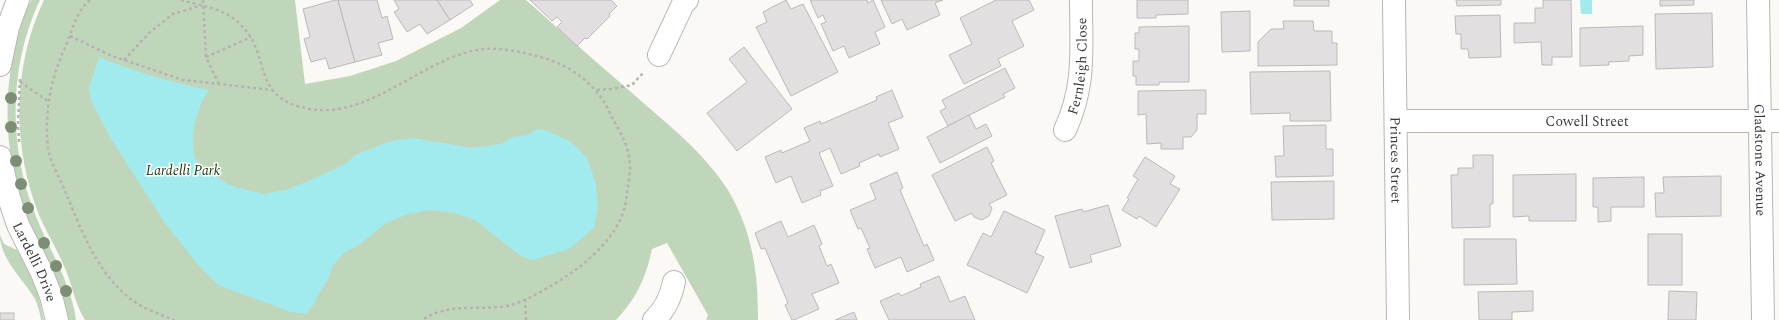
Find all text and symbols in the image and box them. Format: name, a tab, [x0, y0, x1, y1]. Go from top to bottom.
street label: Fernleigh Close	[1062, 17, 1093, 118]
street label: Gladstone Avenue	[1749, 103, 1771, 217]
street label: Cowell Street	[1545, 111, 1629, 132]
street label: Princes Street	[1384, 116, 1407, 204]
park label: Lardelli Park	[146, 160, 221, 181]
street label: Lardelli Drive	[7, 218, 62, 304]

